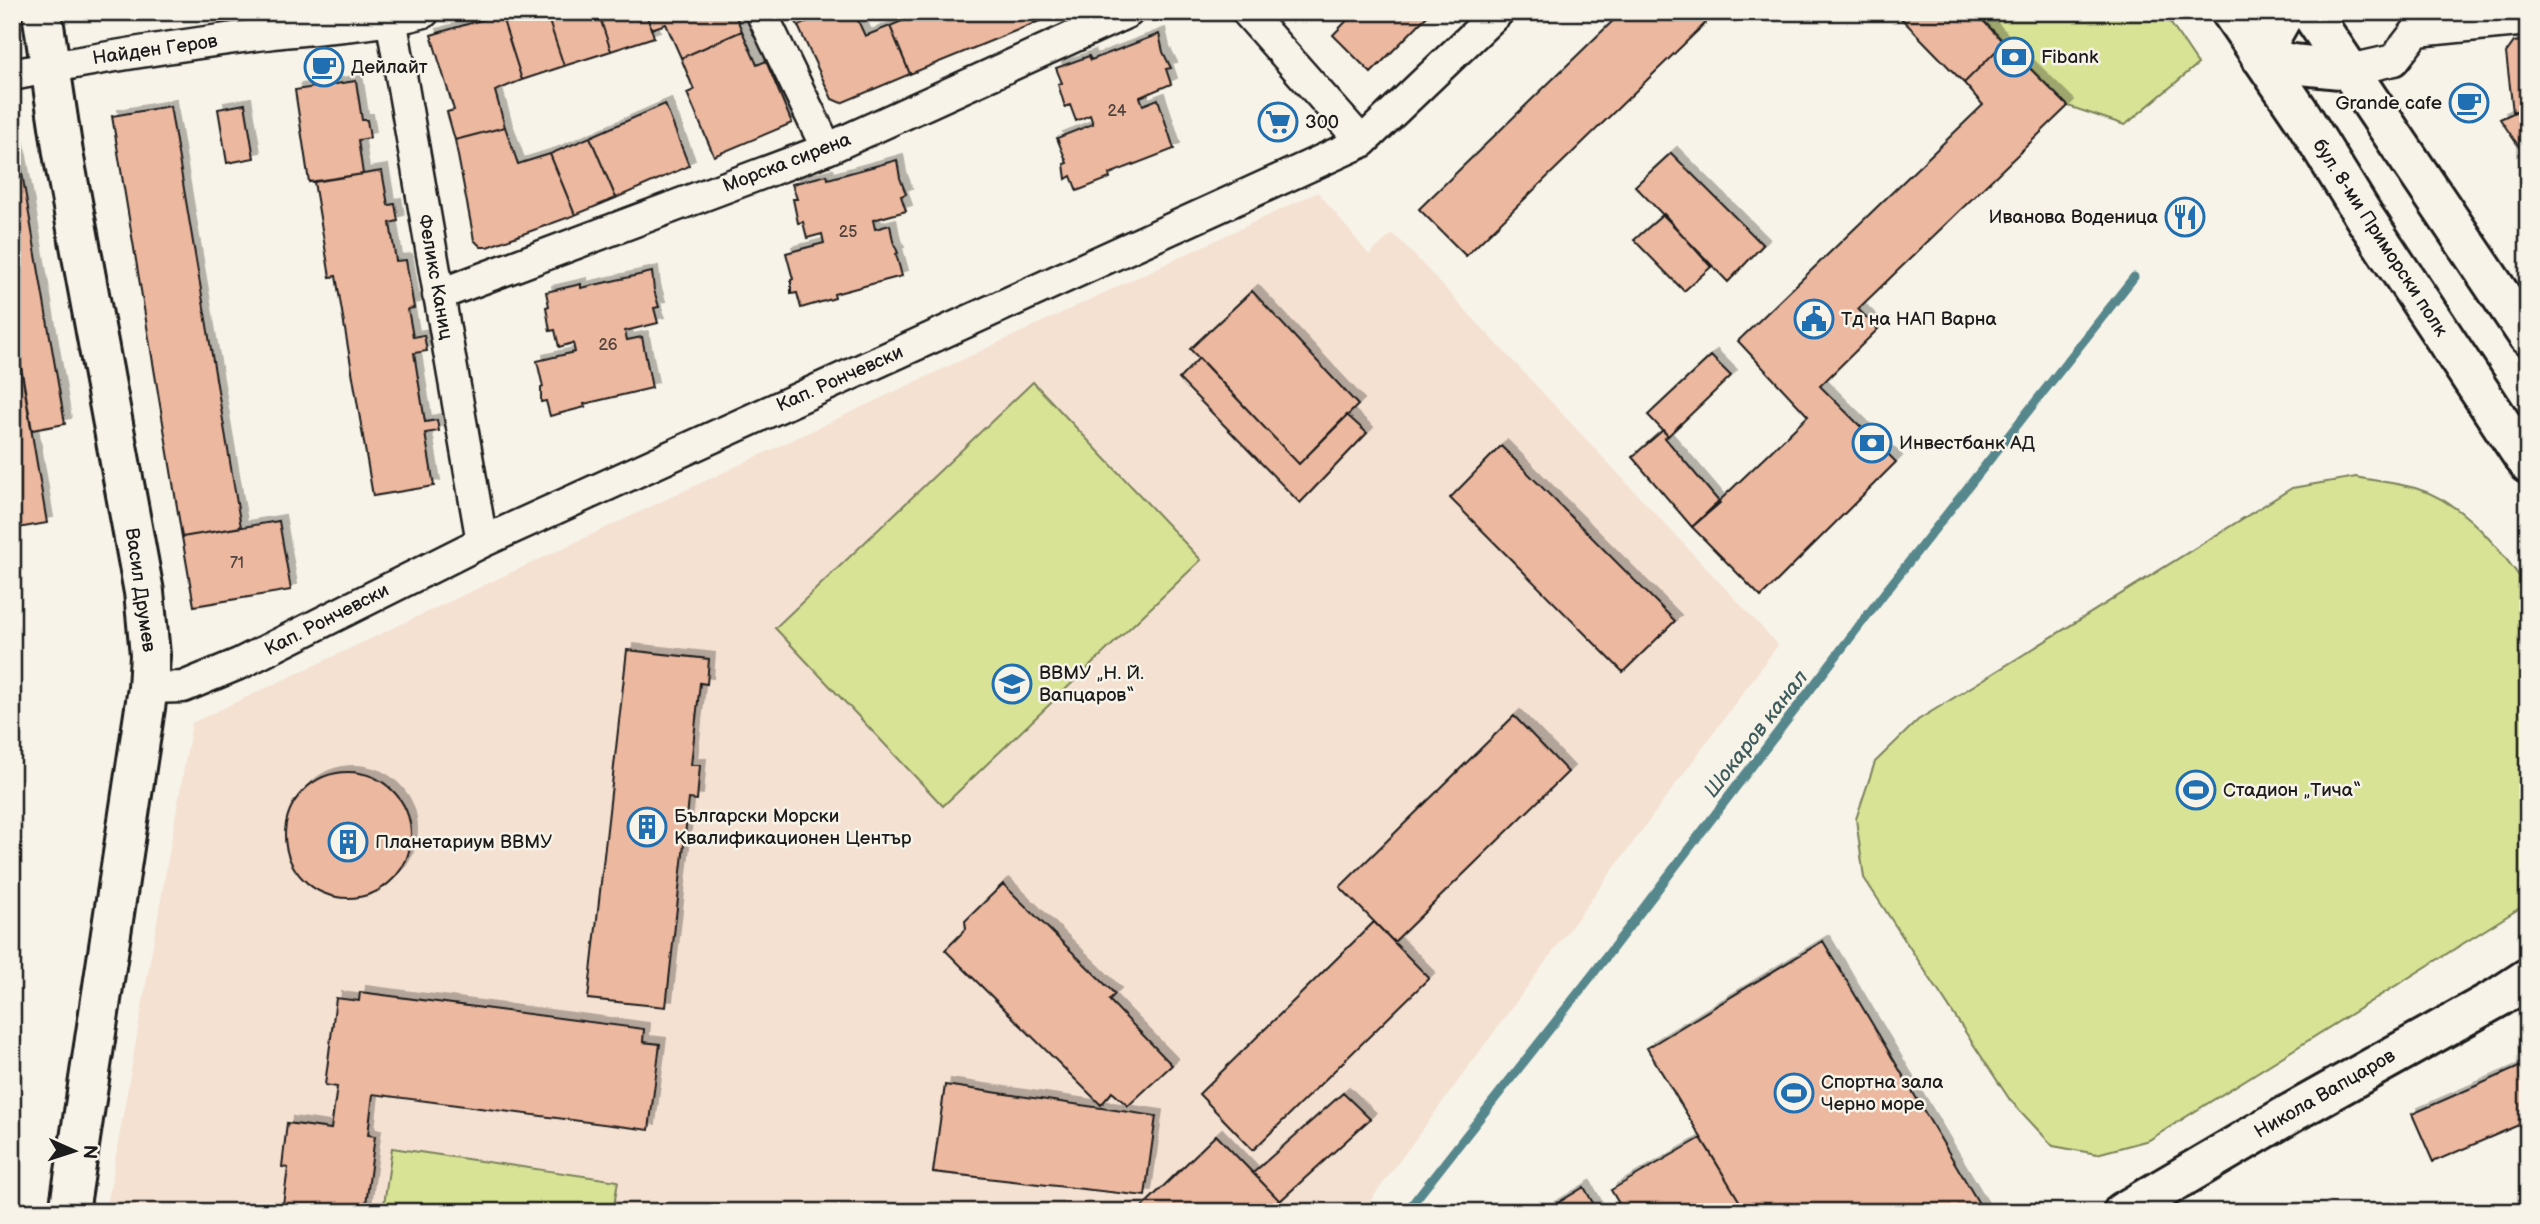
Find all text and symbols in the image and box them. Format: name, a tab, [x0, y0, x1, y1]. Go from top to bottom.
street label: Найден Геров	[91, 30, 219, 70]
bank icon: Fibank	[1993, 36, 2035, 78]
cafe icon: Дейлайт	[303, 46, 345, 88]
place label: Fibank	[2041, 46, 2099, 69]
place label: Дейлайт	[351, 56, 428, 79]
cafe icon: Grande cafe	[2448, 82, 2490, 124]
place label: Grande cafe	[2335, 92, 2442, 115]
supermarket icon: 300	[1257, 101, 1299, 143]
house number: 24	[1108, 102, 1127, 121]
place label: 300	[1305, 111, 1339, 134]
street label: Морска сирена	[720, 128, 854, 198]
street label: бул. 8-ми Приморски полк	[2308, 135, 2452, 341]
restaurant icon: Иванова Воденица	[2164, 196, 2206, 238]
place label: Иванова Воденица	[1988, 206, 2158, 229]
street label: Феликс Каниц	[413, 212, 457, 342]
house number: 25	[839, 223, 857, 242]
public building icon: Тд на НАП Варна	[1793, 298, 1835, 340]
place label: Тд на НАП Варна	[1841, 308, 1997, 331]
house number: 26	[598, 336, 618, 355]
street label: Кап. Рончевски	[773, 341, 907, 417]
bank icon: Инвестбанк АД	[1851, 422, 1893, 464]
place label: Инвестбанк АД	[1899, 432, 2035, 455]
street label: Васил Друмев	[120, 526, 160, 654]
house number: 71	[230, 554, 244, 573]
street label: Кап. Рончевски	[261, 579, 393, 661]
place label: ВВМУ „Н. Й. Вапцаров“	[1039, 662, 1144, 707]
school or university icon: ВВМУ „Н. Й. Вапцаров“	[991, 663, 1033, 705]
water label: Шокаров канал	[1699, 665, 1813, 802]
sports icon: Стадион „Тича“	[2175, 769, 2217, 811]
place label: Стадион „Тича“	[2223, 779, 2361, 802]
place label: Български Морски Квалификационен Център	[674, 805, 912, 850]
building icon: Български Морски Квалификационен Център	[626, 806, 668, 848]
building icon: Планетариум ВВМУ	[327, 821, 369, 863]
place label: Планетариум ВВМУ	[375, 831, 552, 854]
street label: Никола Вапцаров	[2251, 1044, 2399, 1144]
place label: Спортна зала Черно море	[1821, 1071, 1943, 1116]
sports icon: Спортна зала Черно море	[1773, 1072, 1815, 1114]
north arrow	[38, 1116, 108, 1186]
text: N	[78, 1144, 101, 1160]

